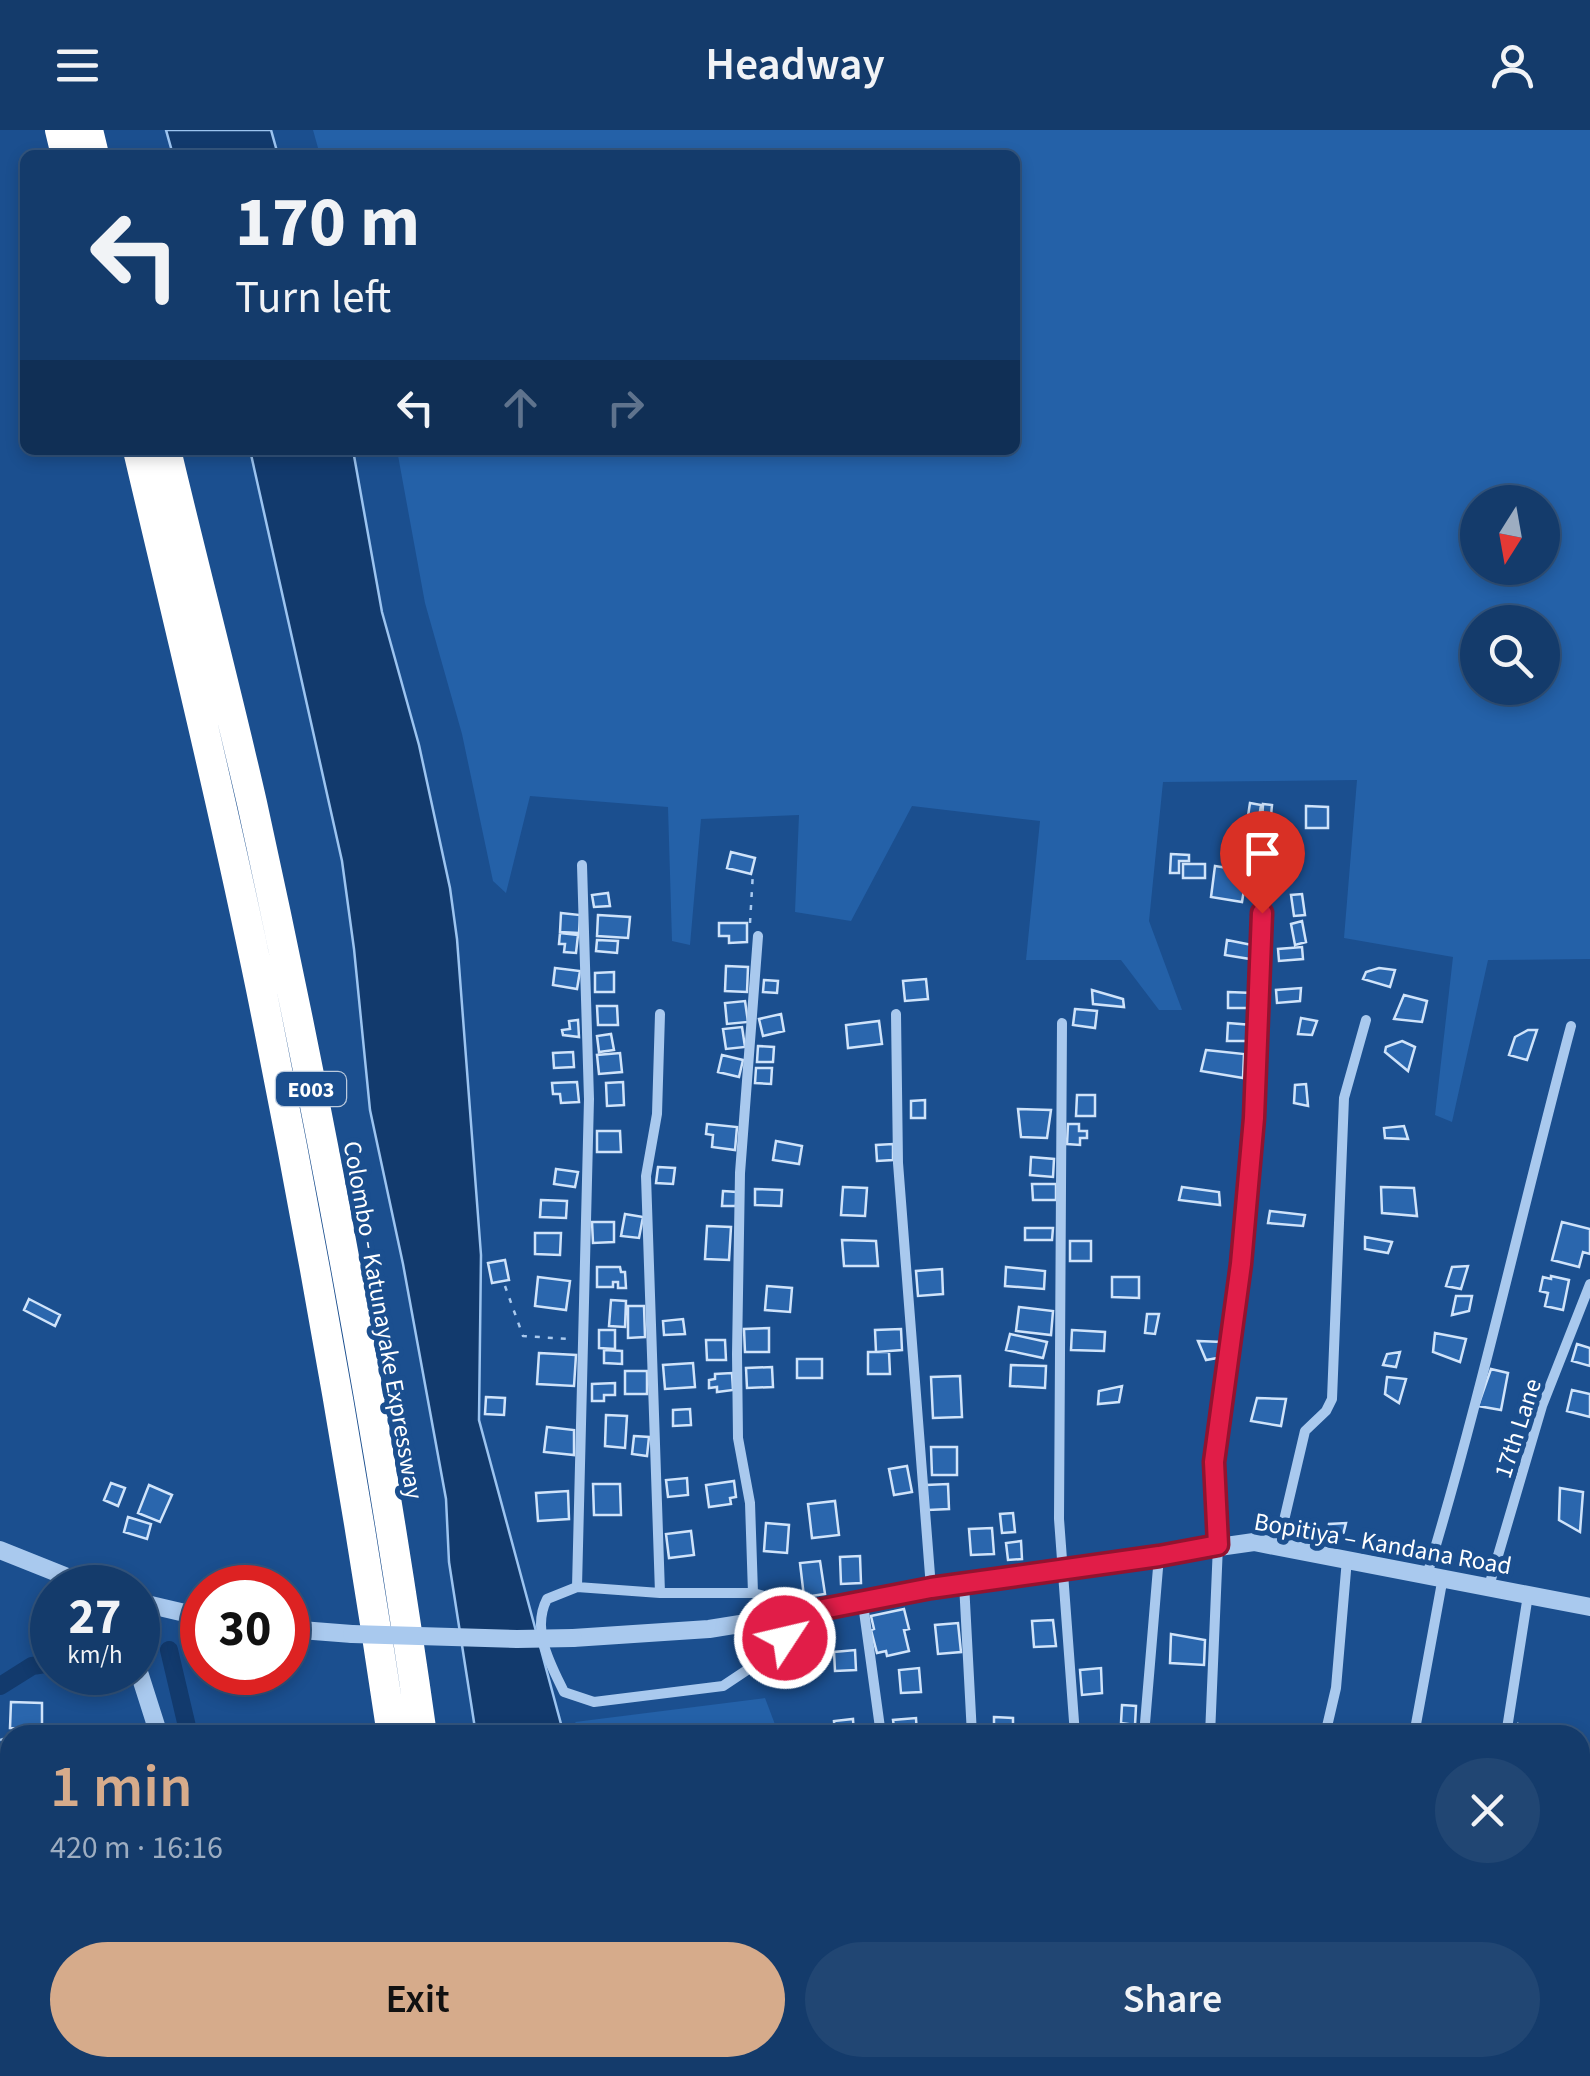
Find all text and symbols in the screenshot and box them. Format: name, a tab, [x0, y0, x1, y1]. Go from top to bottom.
text: Headway	[705, 33, 885, 97]
icon: menu	[50, 38, 105, 93]
icon: person	[1485, 38, 1540, 93]
text: 170 m	[235, 173, 420, 273]
icon: left	[70, 190, 200, 320]
text: Turn left	[235, 266, 391, 330]
icon: left	[388, 380, 443, 435]
icon: ahead	[493, 380, 548, 435]
icon: right	[598, 380, 653, 435]
north arrow	[1460, 485, 1560, 585]
map controls	[1460, 485, 1560, 705]
button: search	[1460, 605, 1560, 705]
pin	[1220, 811, 1305, 914]
icon: arrive	[1235, 826, 1290, 881]
road number: E003	[276, 1072, 346, 1106]
street label: Colombo - Katunayake Expressway	[334, 1138, 432, 1502]
street label: 17th Lane	[1485, 1374, 1551, 1483]
street label: Bopitiya – Kandana Road	[1251, 1504, 1514, 1584]
speed limit sign: 30	[180, 1565, 310, 1695]
text: 27	[69, 1582, 121, 1653]
position arrow	[733, 1586, 837, 1690]
text: km/h	[67, 1637, 123, 1673]
text: 1 min	[50, 1745, 193, 1830]
button: close	[1435, 1758, 1540, 1863]
text: 420 m · 16:16	[50, 1825, 223, 1871]
button: Exit	[50, 1942, 785, 2057]
button: Share	[805, 1942, 1540, 2057]

